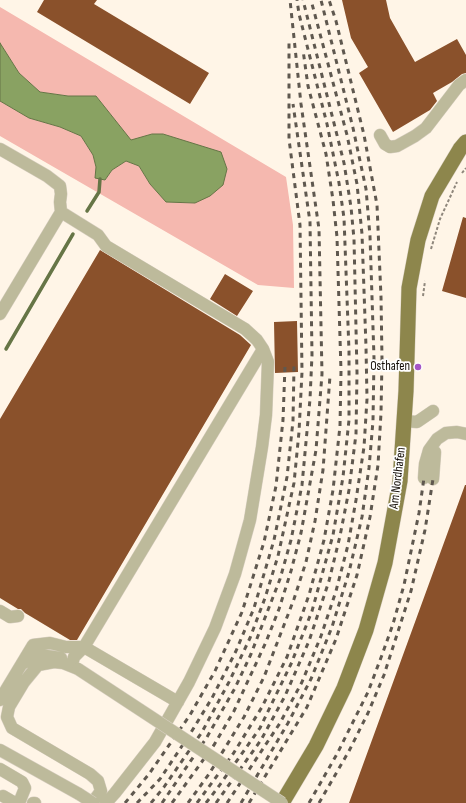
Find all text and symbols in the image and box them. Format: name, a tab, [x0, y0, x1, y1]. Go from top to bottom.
place label: Osthafen	[370, 359, 410, 375]
marker: Osthafen	[413, 362, 423, 372]
street label: Am Nordhafen	[386, 446, 410, 510]

